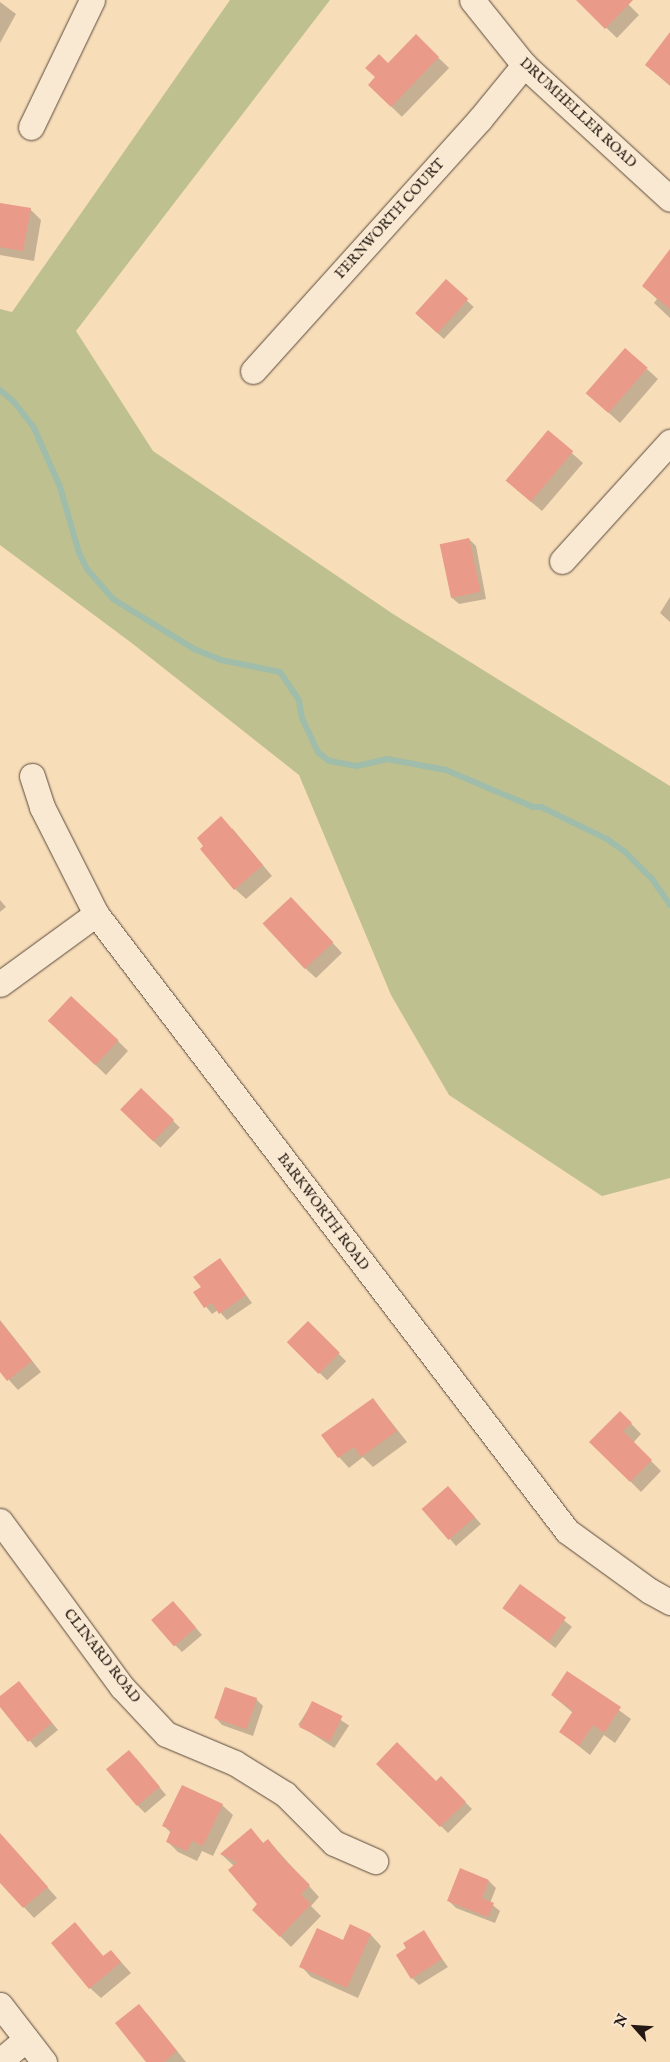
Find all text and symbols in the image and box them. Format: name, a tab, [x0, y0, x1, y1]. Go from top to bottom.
street label: DRUMHELLER ROAD	[516, 55, 640, 171]
street label: FERNWORTH COURT	[332, 156, 448, 282]
street label: BARKWORTH ROAD	[274, 1150, 372, 1274]
street label: CLINARD ROAD	[60, 1606, 144, 1706]
north arrow	[610, 2002, 660, 2052]
text: N	[611, 2011, 632, 2030]

